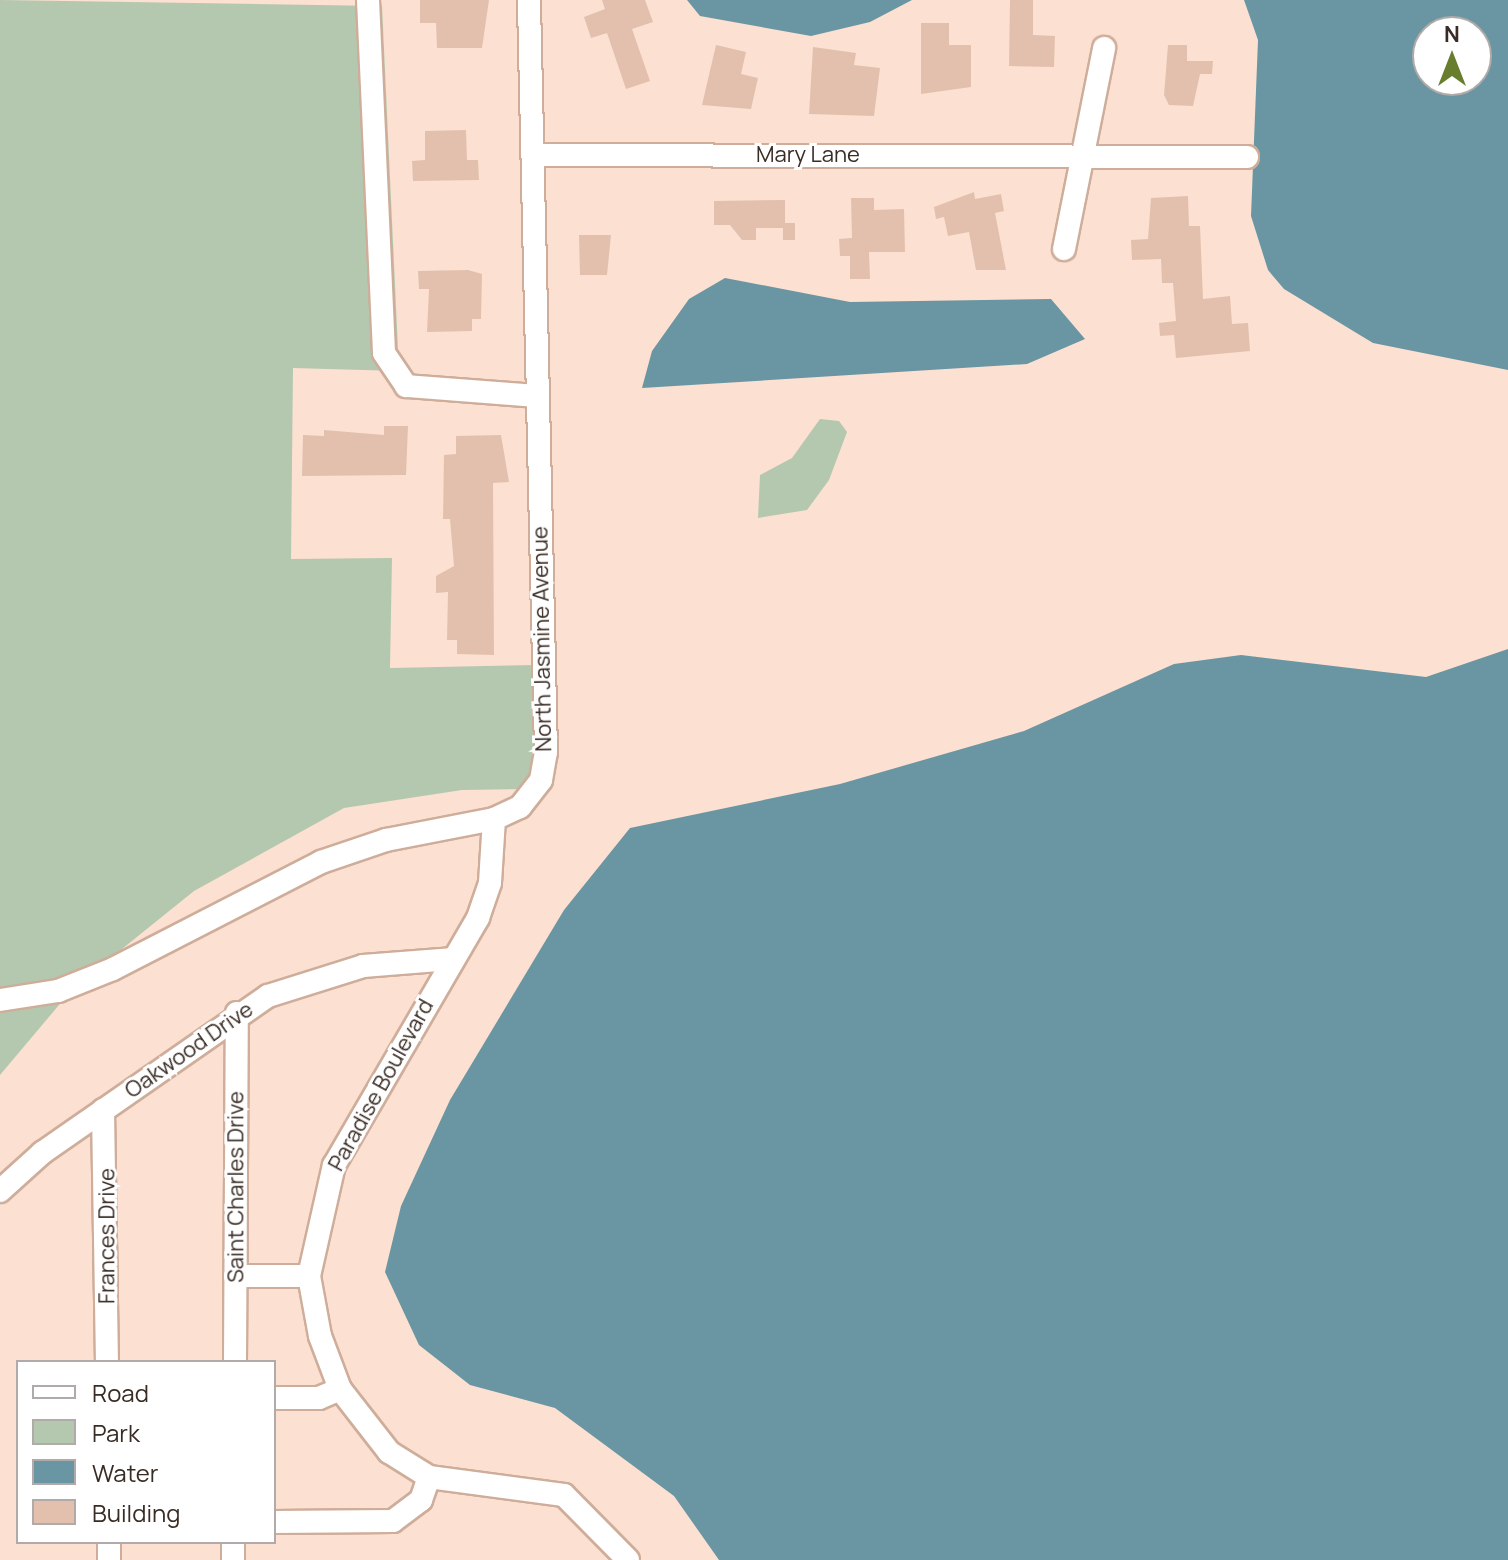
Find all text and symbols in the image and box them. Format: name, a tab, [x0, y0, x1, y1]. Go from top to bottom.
north arrow	[1412, 16, 1492, 96]
text: N	[1444, 19, 1460, 49]
street label: Mary Lane	[756, 142, 860, 168]
street label: North Jasmine Avenue	[527, 526, 557, 752]
street label: Paradise Boulevard	[323, 995, 439, 1175]
street label: Oakwood Drive	[120, 996, 258, 1104]
street label: Saint Charles Drive	[223, 1091, 249, 1283]
street label: Frances Drive	[94, 1168, 120, 1304]
legend	[16, 1360, 276, 1544]
text: Road	[92, 1376, 149, 1409]
text: Park	[92, 1416, 140, 1449]
text: Water	[92, 1456, 159, 1489]
text: Building	[92, 1496, 180, 1529]

